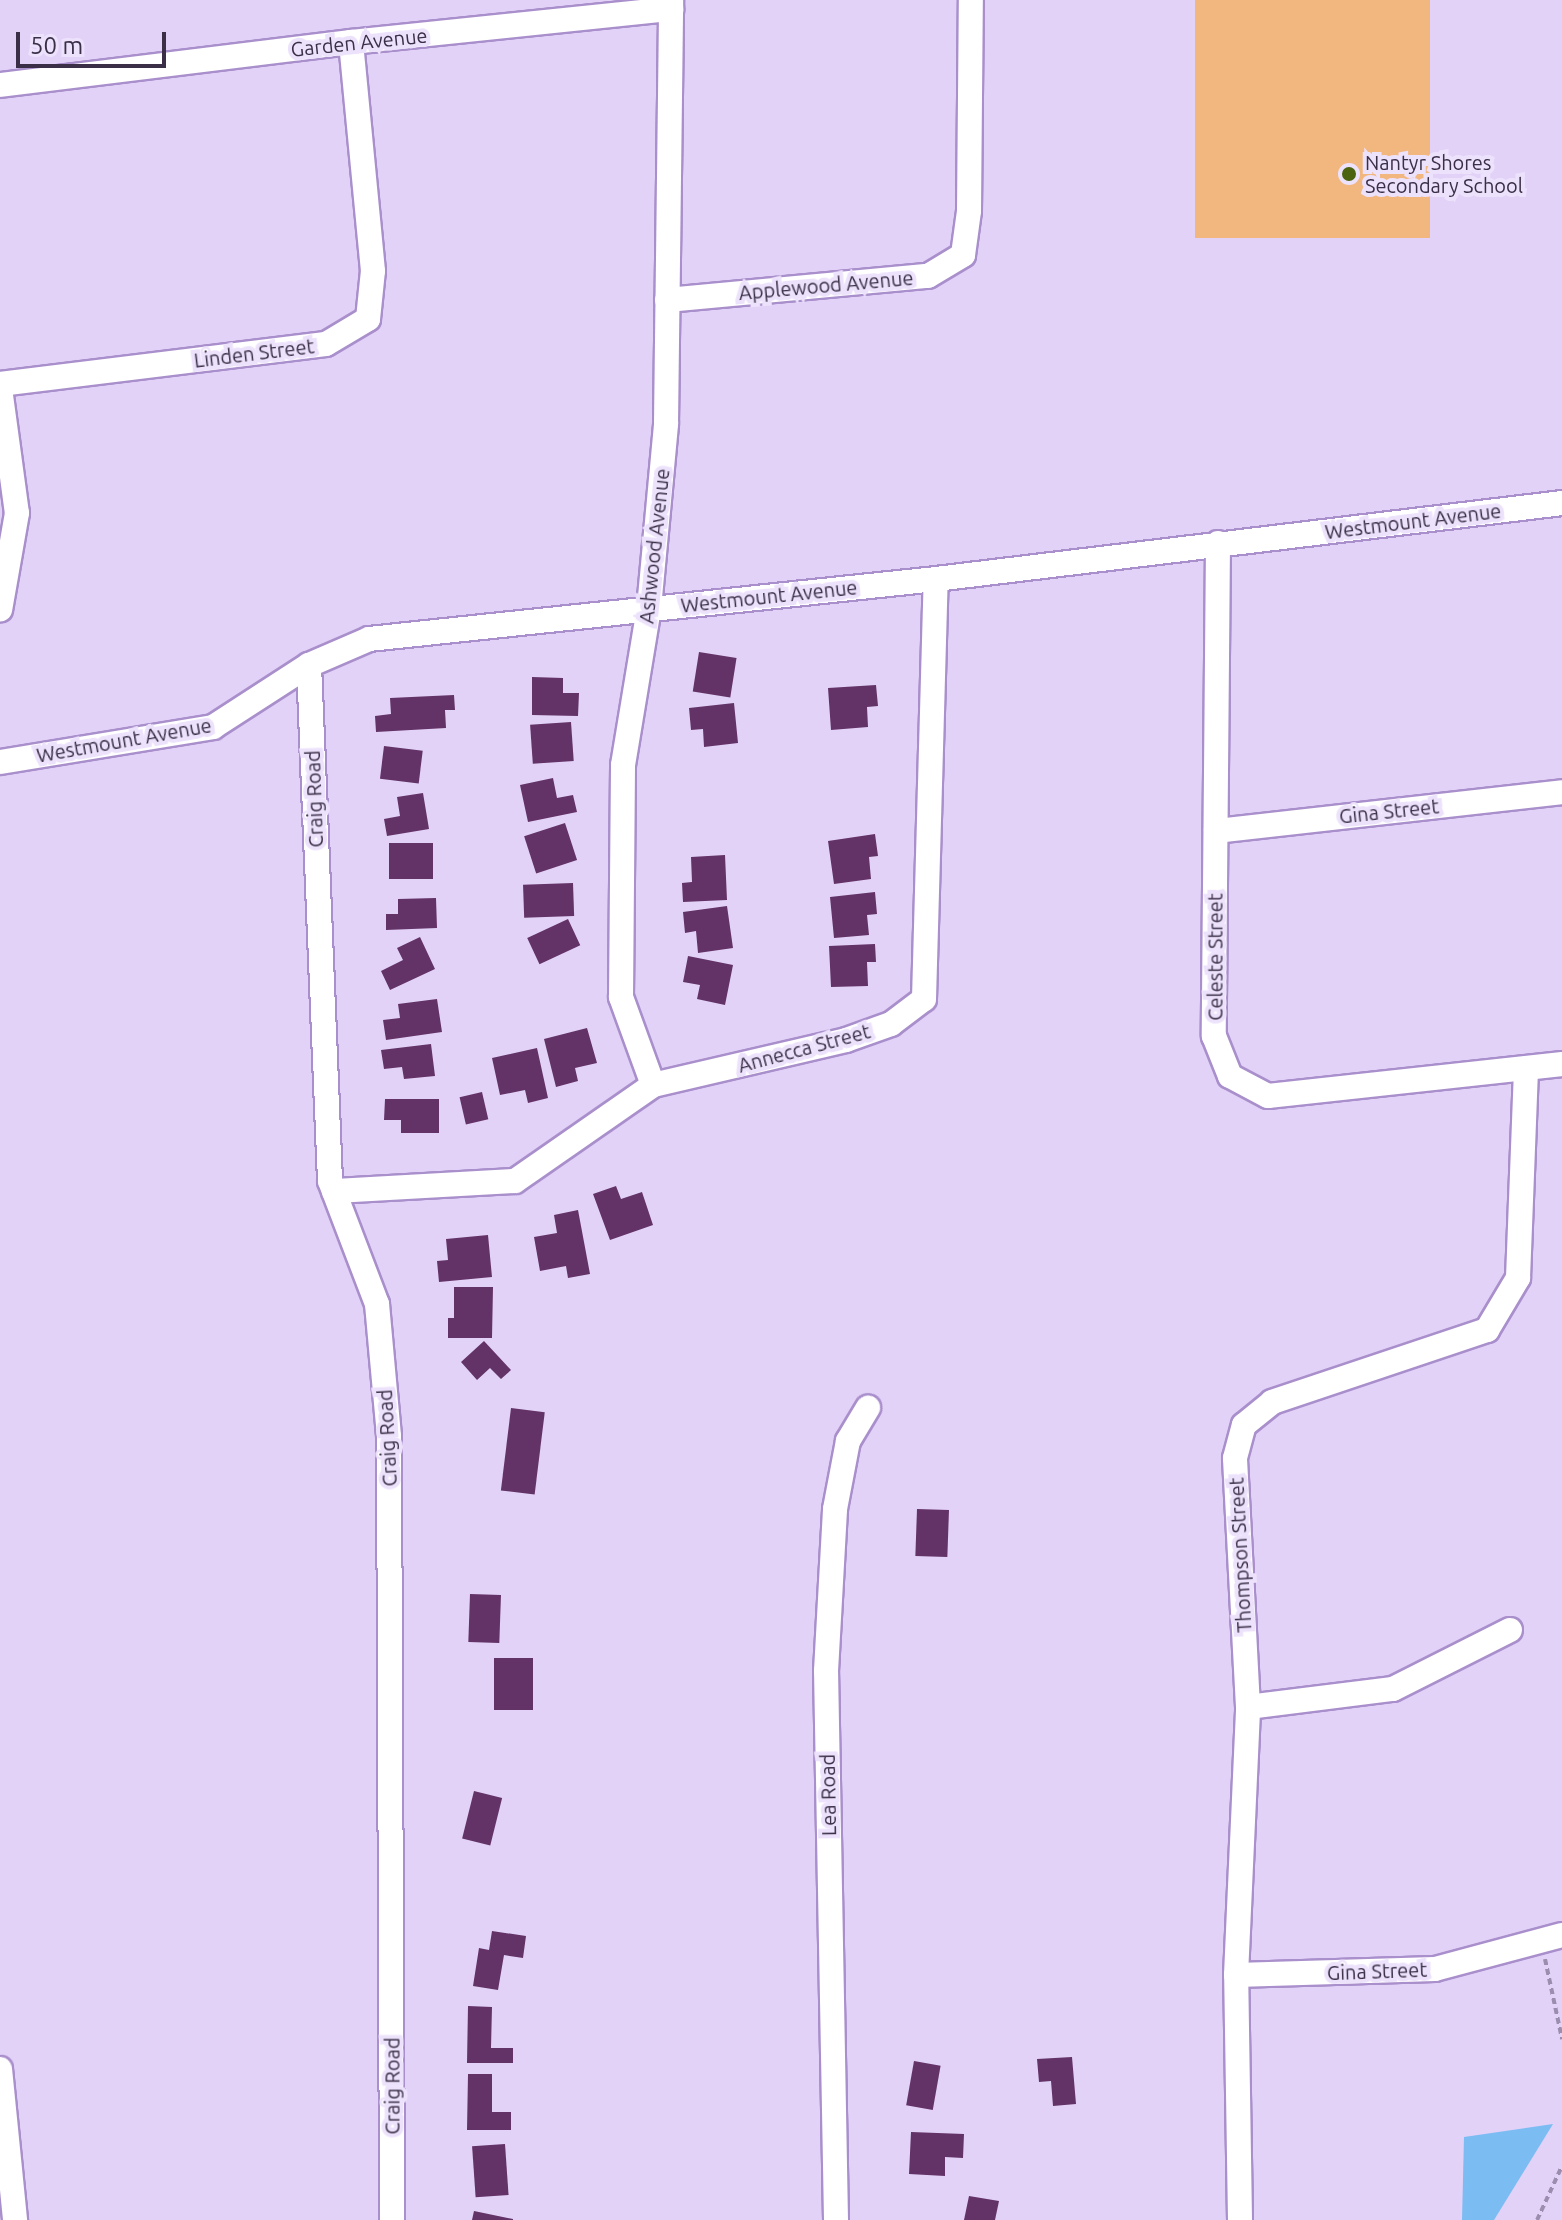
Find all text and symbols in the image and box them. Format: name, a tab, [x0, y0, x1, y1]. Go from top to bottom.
scale bar	[20, 16, 170, 66]
street label: Garden Avenue	[290, 23, 428, 61]
text: 50 m	[30, 32, 83, 59]
place label: Nantyr Shores Secondary School	[1365, 150, 1523, 197]
marker: Nantyr Shores Secondary School	[1340, 165, 1358, 183]
street label: Applewood Avenue	[738, 265, 914, 305]
street label: Linden Street	[192, 334, 316, 372]
street label: Ashwood Avenue	[634, 467, 674, 625]
street label: Westmount Avenue	[1323, 498, 1503, 544]
street label: Westmount Avenue	[680, 575, 858, 617]
street label: Westmount Avenue	[35, 713, 213, 767]
street label: Craig Road	[300, 750, 328, 848]
street label: Gina Street	[1338, 794, 1440, 828]
street label: Celeste Street	[1203, 893, 1227, 1021]
street label: Annecca Street	[735, 1019, 873, 1077]
street label: Craig Road	[372, 1389, 402, 1487]
street label: Thompson Street	[1224, 1477, 1256, 1633]
street label: Lea Road	[815, 1754, 841, 1836]
street label: Gina Street	[1326, 1957, 1428, 1985]
street label: Craig Road	[380, 2037, 404, 2135]

